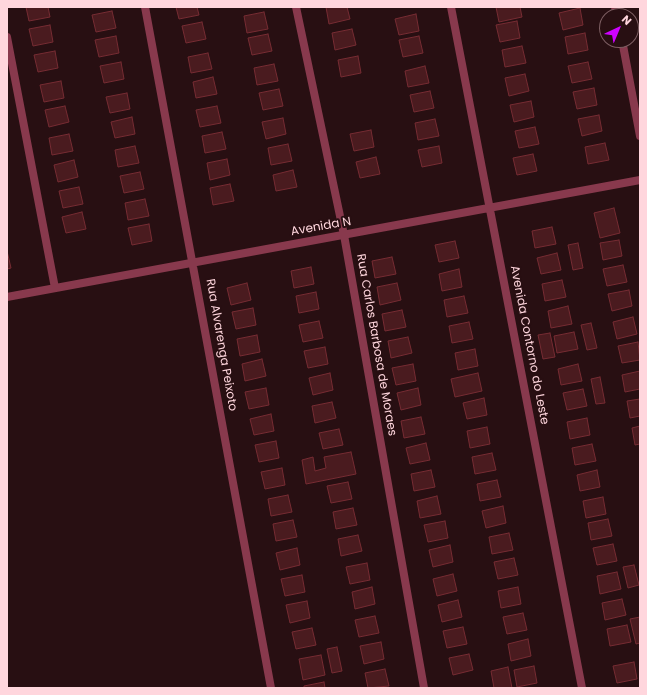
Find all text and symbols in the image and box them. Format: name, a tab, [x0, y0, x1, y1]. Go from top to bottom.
north arrow	[599, 8, 639, 48]
text: N	[618, 11, 635, 29]
street label: Avenida N	[290, 215, 352, 239]
street label: Rua Carlos Barbosa de Moraes	[353, 253, 399, 437]
street label: Avenida Contorno do Leste	[507, 264, 551, 426]
street label: Rua Alvarenga Peixoto	[202, 278, 240, 412]

